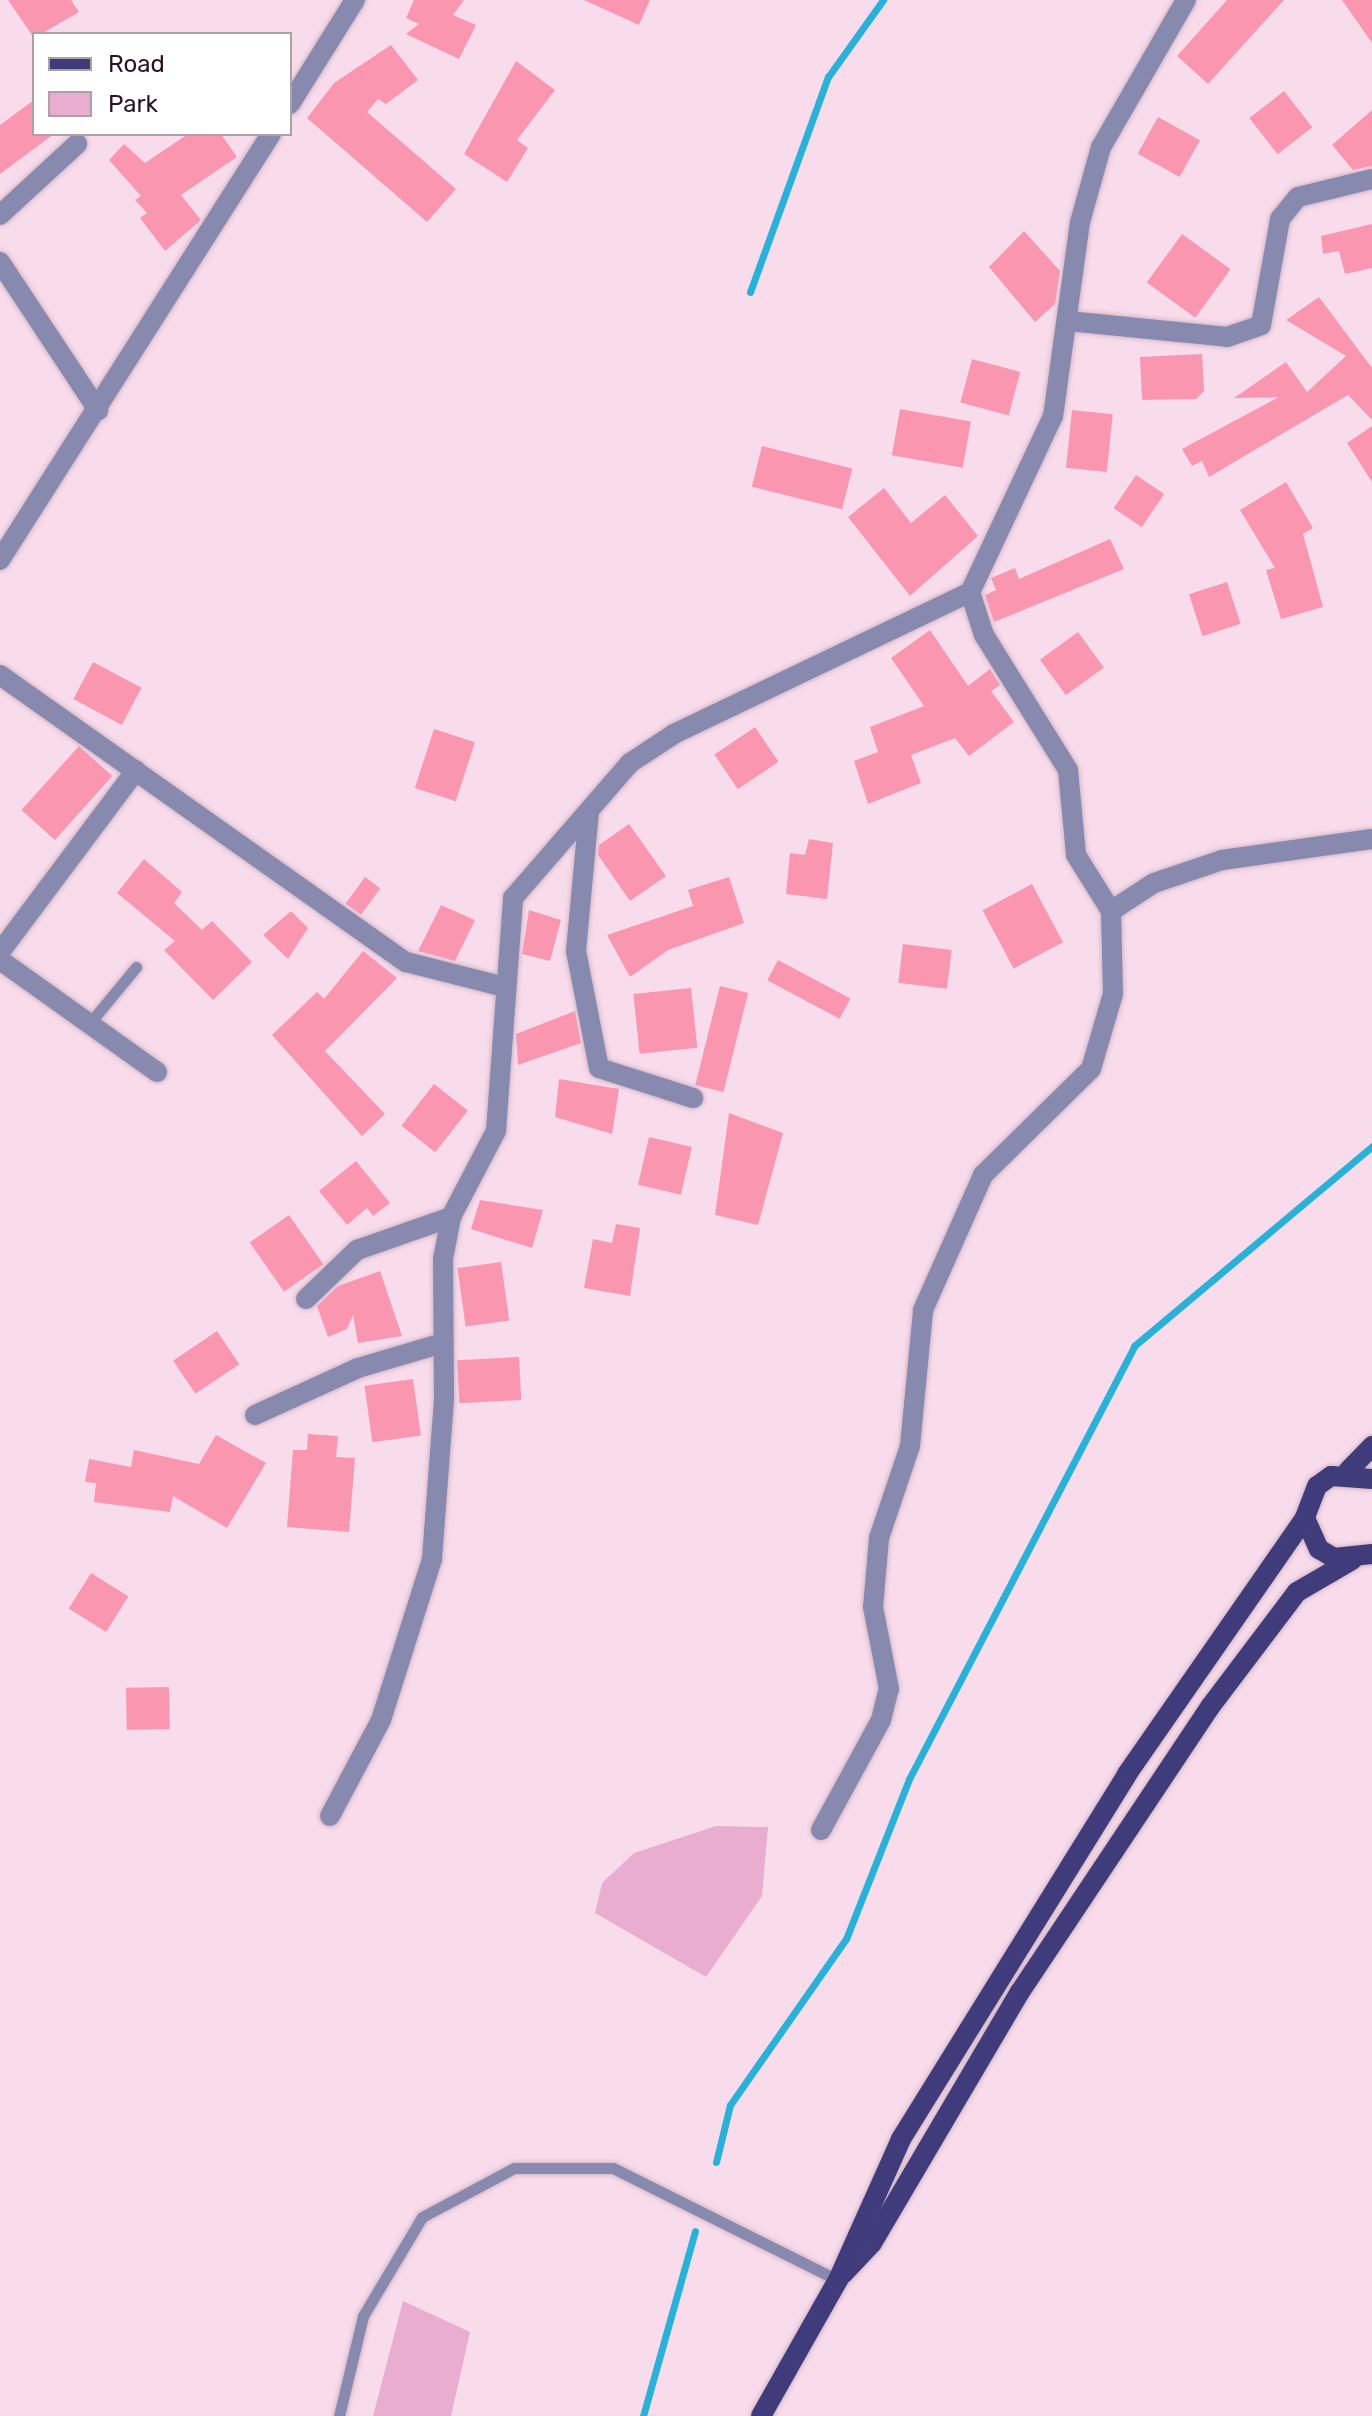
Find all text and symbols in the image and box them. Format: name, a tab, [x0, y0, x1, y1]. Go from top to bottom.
legend	[32, 32, 292, 136]
text: Road	[108, 50, 165, 78]
text: Park	[108, 90, 158, 118]

